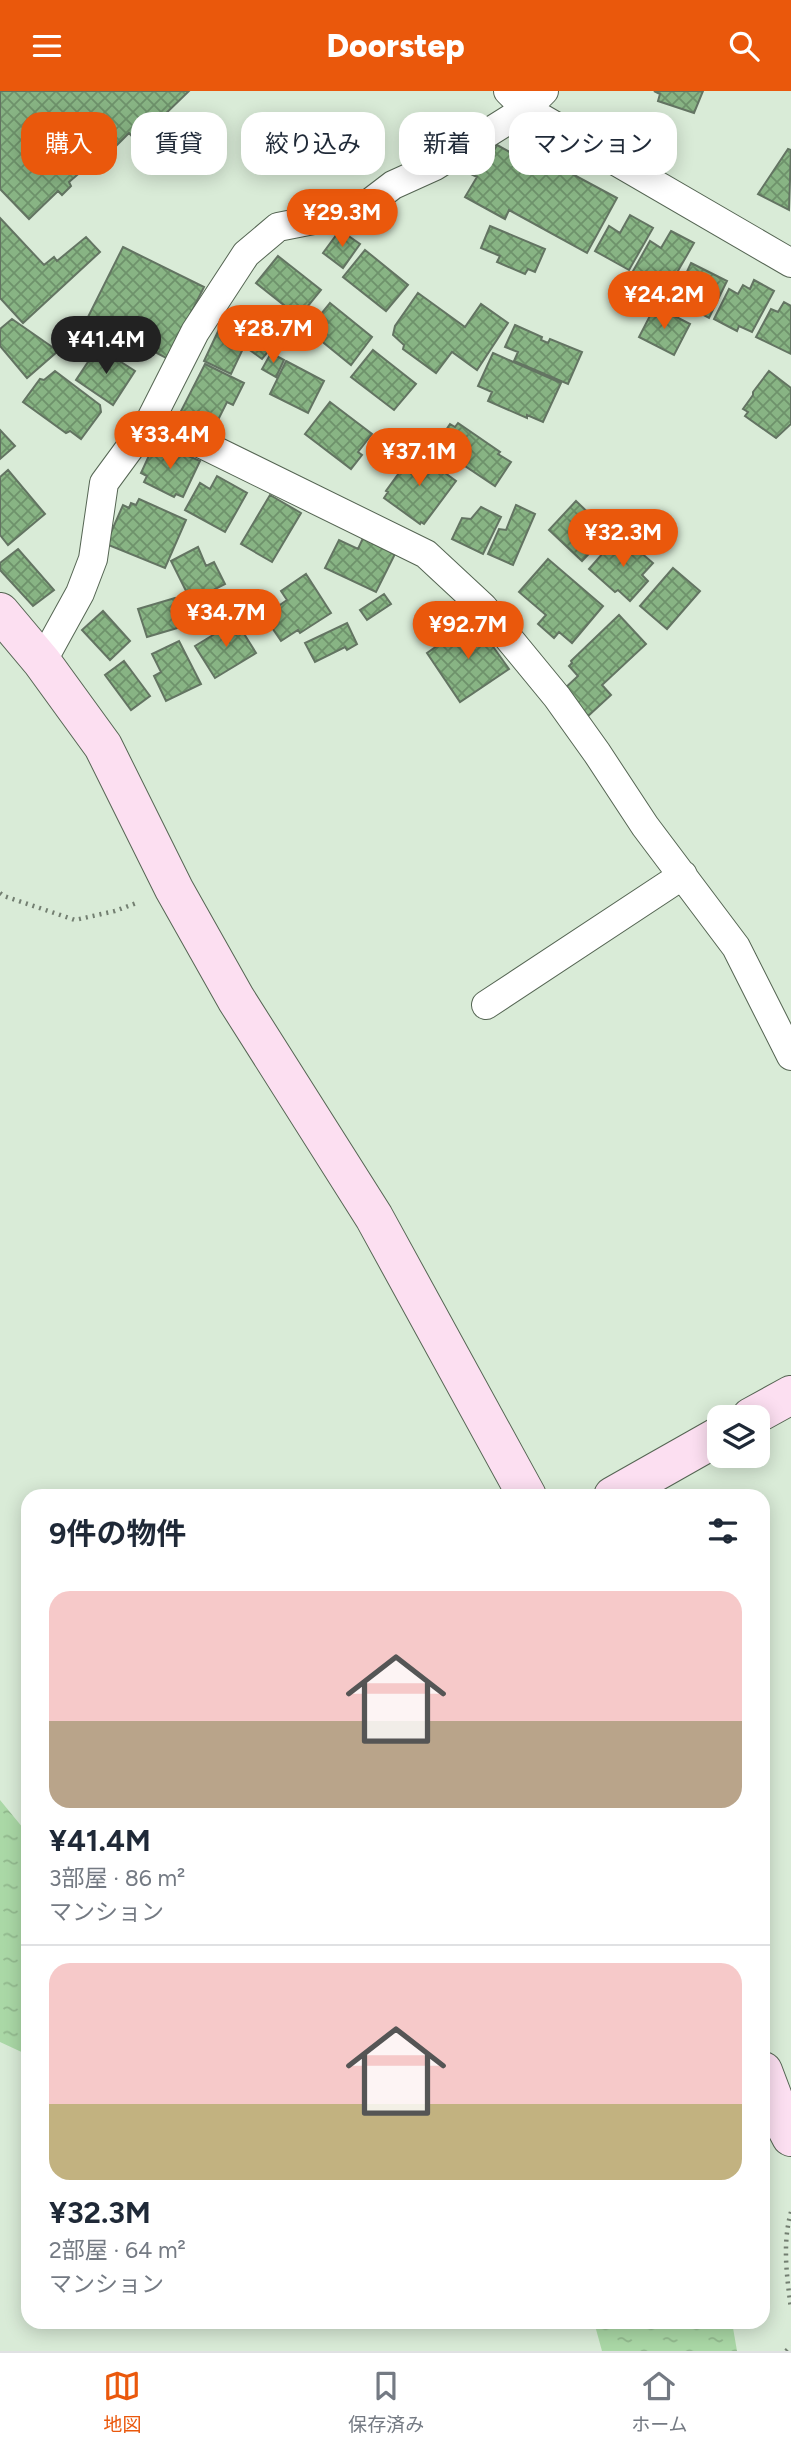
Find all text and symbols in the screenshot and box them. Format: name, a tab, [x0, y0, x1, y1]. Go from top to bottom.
icon: menu	[28, 27, 66, 65]
text: Doorstep	[326, 27, 465, 65]
icon: search	[725, 27, 763, 65]
chip: 購入	[21, 112, 117, 175]
chip: 賃貸	[131, 112, 227, 175]
chip: 絞り込み	[241, 112, 385, 175]
chip: 新着	[399, 112, 495, 175]
chip: マンション	[509, 112, 677, 175]
pin: ¥29.3M	[285, 190, 399, 249]
text: ¥29.3M	[303, 198, 381, 226]
pin: ¥24.2M	[607, 271, 721, 331]
text: ¥24.2M	[624, 280, 704, 308]
pin: ¥28.7M	[216, 306, 330, 365]
text: ¥28.7M	[233, 314, 313, 342]
pin: ¥41.4M	[49, 317, 163, 376]
text: ¥41.4M	[67, 325, 145, 353]
pin: ¥33.4M	[113, 411, 227, 471]
text: ¥33.4M	[130, 420, 210, 448]
pin: ¥37.1M	[362, 429, 476, 488]
text: ¥37.1M	[382, 437, 456, 465]
pin: ¥32.3M	[566, 510, 680, 569]
text: ¥32.3M	[584, 518, 662, 546]
pin: ¥34.7M	[169, 589, 283, 649]
text: ¥34.7M	[186, 598, 266, 626]
pin: ¥92.7M	[411, 601, 525, 661]
text: ¥92.7M	[429, 610, 507, 638]
map controls	[707, 1405, 770, 1468]
button: layers	[707, 1405, 770, 1468]
icon: filters	[704, 1512, 742, 1550]
text: 9件の物件	[49, 1515, 186, 1552]
icon: home	[333, 1636, 459, 1762]
text: ¥41.4M	[49, 1822, 151, 1859]
text: 3部屋 · 86 m²	[49, 1864, 185, 1892]
text: マンション	[49, 1898, 164, 1926]
icon: home	[333, 2008, 459, 2134]
text: ¥32.3M	[49, 2194, 151, 2231]
text: 2部屋 · 64 m²	[49, 2236, 186, 2264]
text: マンション	[49, 2270, 164, 2298]
tab: 地図	[103, 2367, 141, 2436]
tab: 保存済み	[348, 2367, 424, 2436]
tab: ホーム	[631, 2367, 688, 2436]

